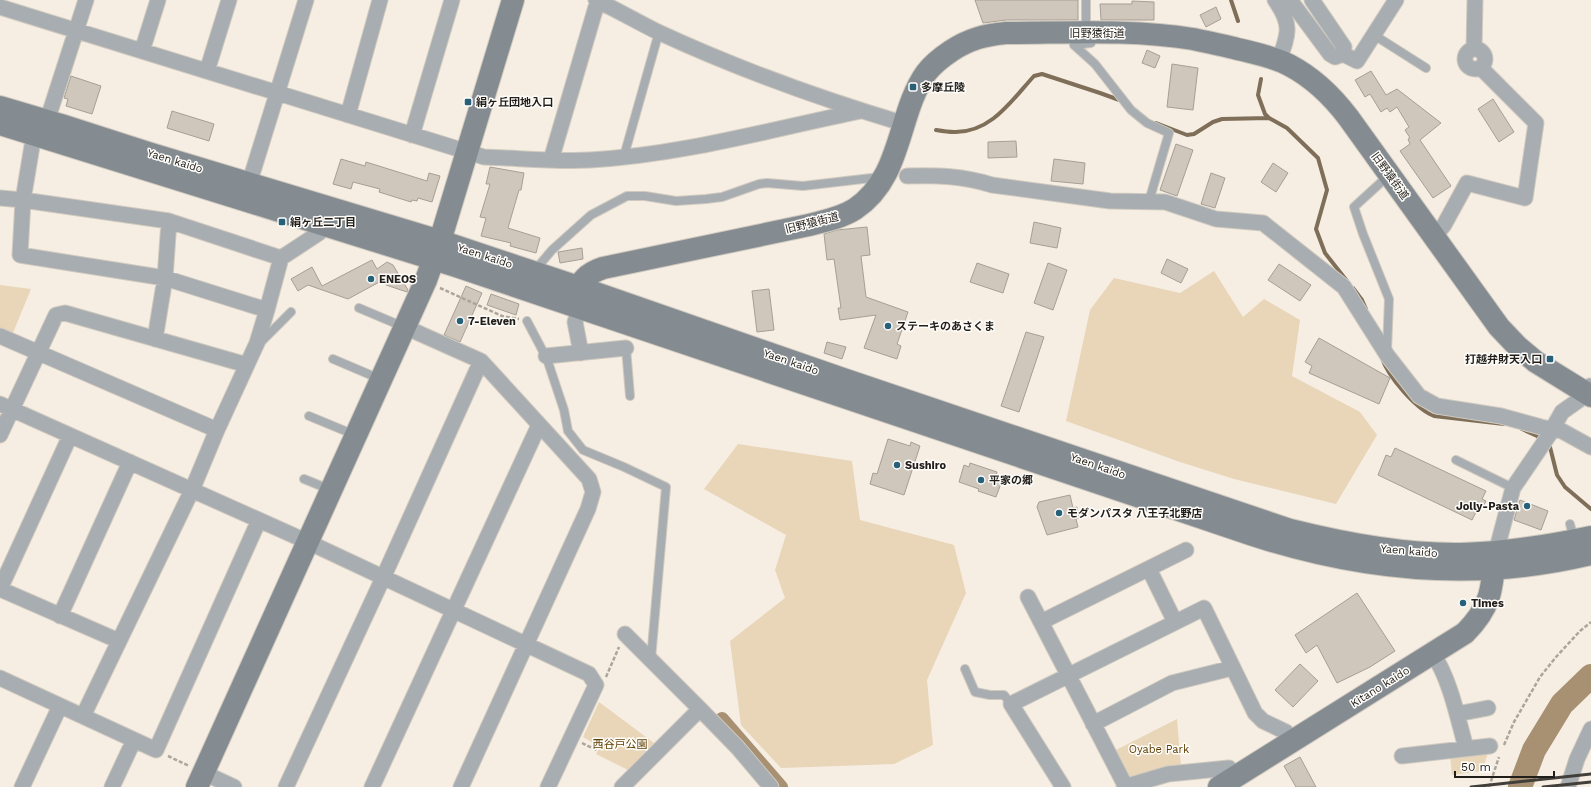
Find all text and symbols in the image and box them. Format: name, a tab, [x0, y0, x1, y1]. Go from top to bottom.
street label: 旧野猿街道	[1070, 27, 1125, 40]
place label: 多摩丘陵	[921, 81, 965, 94]
marker: 多摩丘陵	[908, 82, 918, 92]
place label: 絹ヶ丘団地入口	[476, 96, 553, 109]
marker: 絹ヶ丘団地入口	[463, 97, 473, 107]
street label: Yaen kaido	[146, 146, 204, 176]
street label: 旧野猿街道	[1369, 150, 1411, 202]
street label: 旧野猿街道	[784, 210, 840, 236]
place label: 絹ヶ丘二丁目	[290, 216, 356, 229]
marker: 絹ヶ丘二丁目	[277, 217, 287, 227]
street label: Yaen kaido	[456, 241, 514, 271]
place label: ENEOS	[379, 273, 416, 286]
marker: ENEOS	[366, 274, 376, 284]
place label: 7-Eleven	[468, 315, 516, 328]
marker: 7-Eleven	[455, 316, 465, 326]
place label: ステーキのあさくま	[896, 320, 995, 333]
marker: ステーキのあさくま	[883, 321, 893, 331]
street label: Yaen kaido	[762, 347, 820, 377]
place label: 打越弁財天入口	[1465, 353, 1542, 366]
marker: 打越弁財天入口	[1545, 354, 1555, 364]
street label: Yaen kaido	[1069, 451, 1127, 481]
place label: Sushiro	[905, 459, 946, 472]
marker: Sushiro	[892, 460, 902, 470]
place label: 平家の郷	[989, 474, 1033, 487]
marker: 平家の郷	[976, 475, 986, 485]
place label: Jolly-Pasta	[1456, 500, 1520, 513]
marker: Jolly-Pasta	[1522, 501, 1532, 511]
place label: モダンパスタ 八王子北野店	[1067, 507, 1202, 520]
marker: モダンパスタ 八王子北野店	[1054, 508, 1064, 518]
street label: Yaen kaido	[1380, 542, 1438, 560]
place label: Times	[1471, 597, 1504, 610]
marker: Times	[1458, 598, 1468, 608]
street label: Kitano kaido	[1348, 664, 1412, 710]
park label: 西谷戸公園	[593, 738, 648, 751]
park label: Oyabe Park	[1129, 743, 1189, 756]
scale bar	[1455, 753, 1554, 779]
text: 50 m	[1461, 760, 1491, 774]

